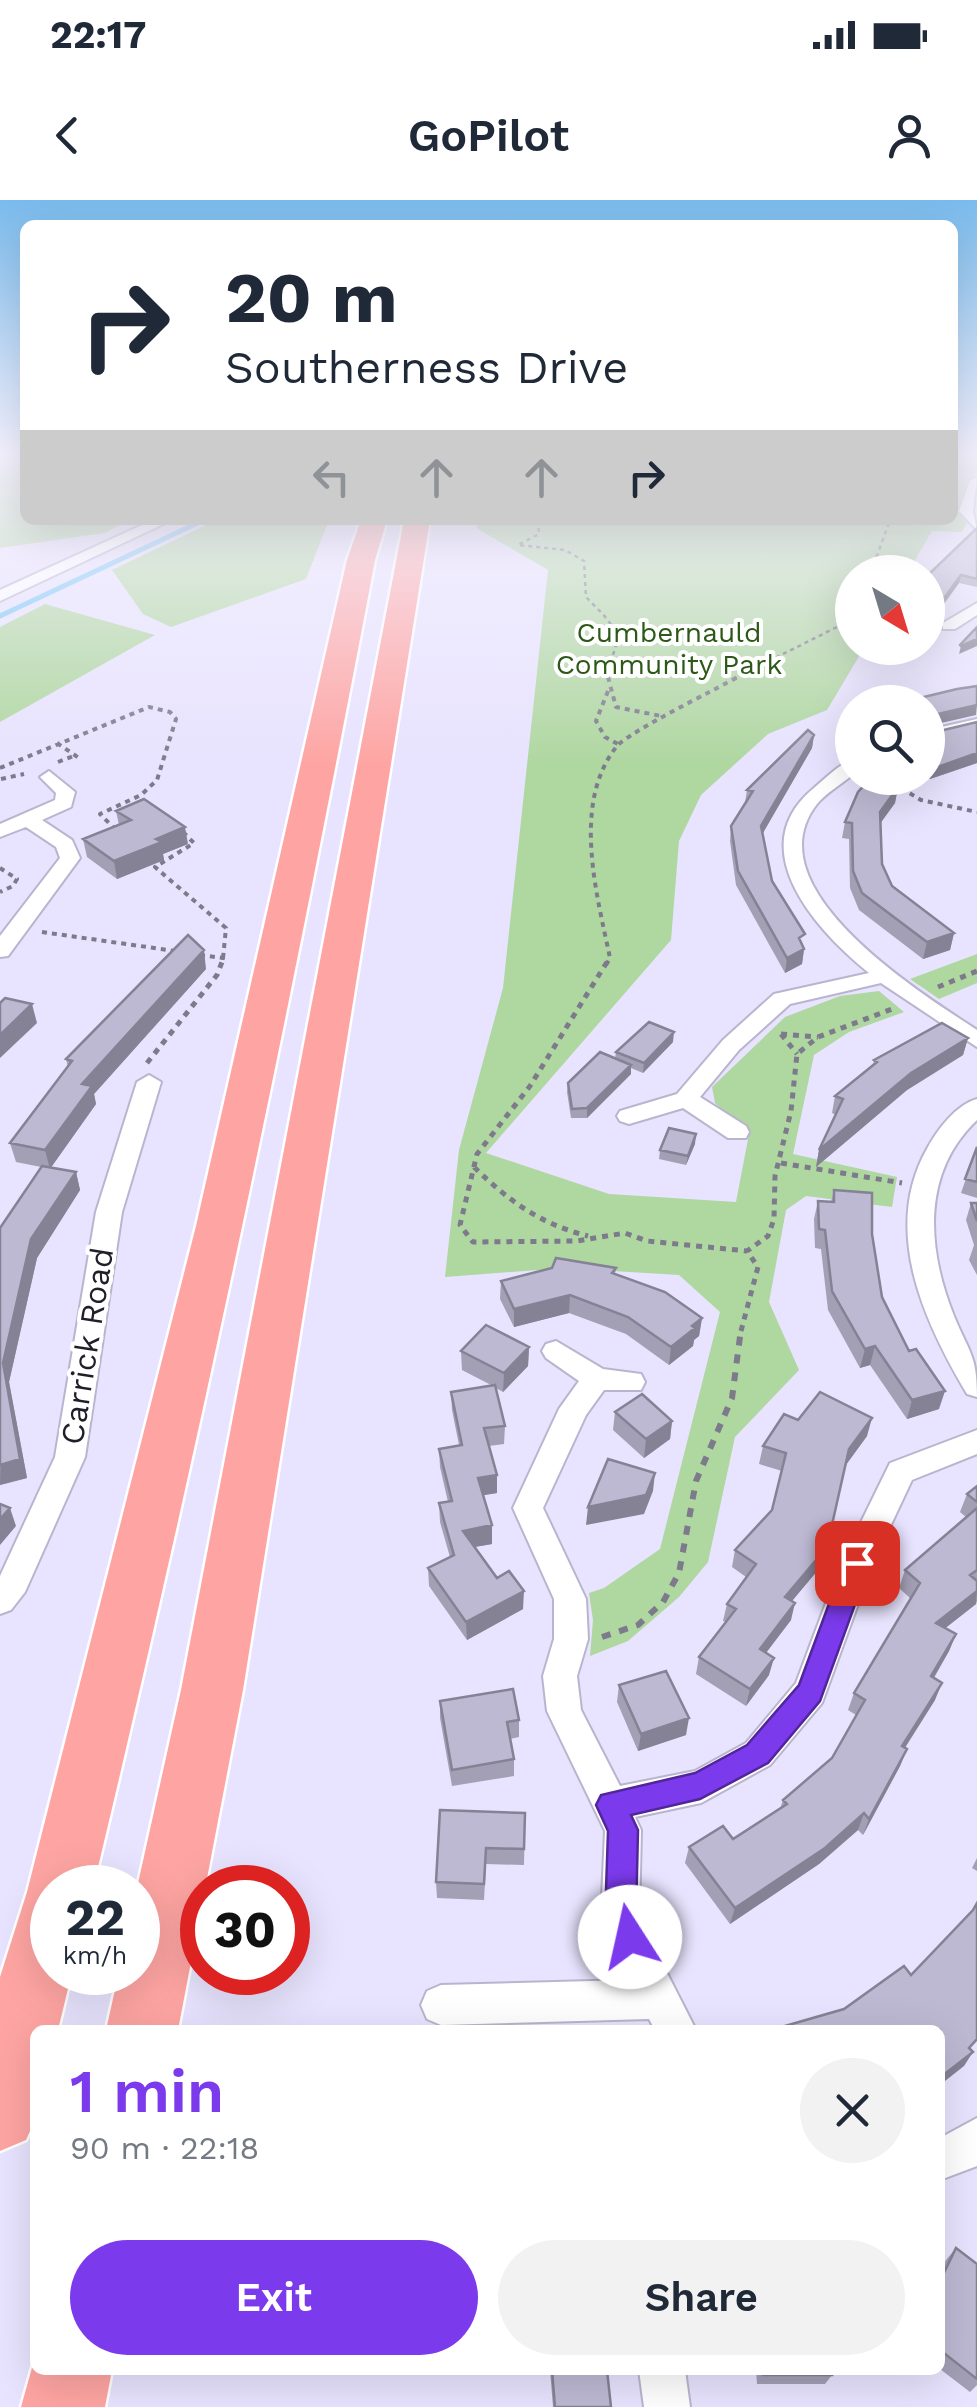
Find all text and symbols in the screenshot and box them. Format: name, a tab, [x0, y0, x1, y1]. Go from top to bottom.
text: 22:17	[50, 13, 146, 57]
icon: back	[40, 108, 95, 163]
icon: person	[882, 108, 937, 163]
text: GoPilot	[408, 109, 569, 162]
text: 20 m	[225, 257, 398, 339]
icon: right	[60, 260, 190, 390]
text: Southerness Drive	[225, 341, 628, 394]
icon: left	[304, 450, 359, 505]
icon: ahead	[409, 450, 464, 505]
icon: ahead	[514, 450, 569, 505]
icon: right	[619, 450, 674, 505]
north arrow	[835, 555, 945, 665]
map controls	[835, 555, 945, 795]
park label: Cumbernauld Community Park	[556, 616, 782, 681]
button: search	[835, 685, 945, 795]
street label: Carrick Road	[53, 1245, 121, 1447]
pin	[815, 1521, 900, 1606]
icon: arrive	[830, 1536, 885, 1591]
speed limit sign: 30	[180, 1865, 310, 1995]
position arrow	[578, 1885, 682, 1989]
text: 22	[65, 1888, 125, 1947]
text: km/h	[63, 1941, 127, 1970]
text: 1 min	[70, 2056, 224, 2127]
button: close	[800, 2058, 905, 2163]
text: 90 m · 22:18	[70, 2129, 259, 2167]
button: Exit	[70, 2240, 478, 2355]
button: Share	[498, 2240, 905, 2355]

